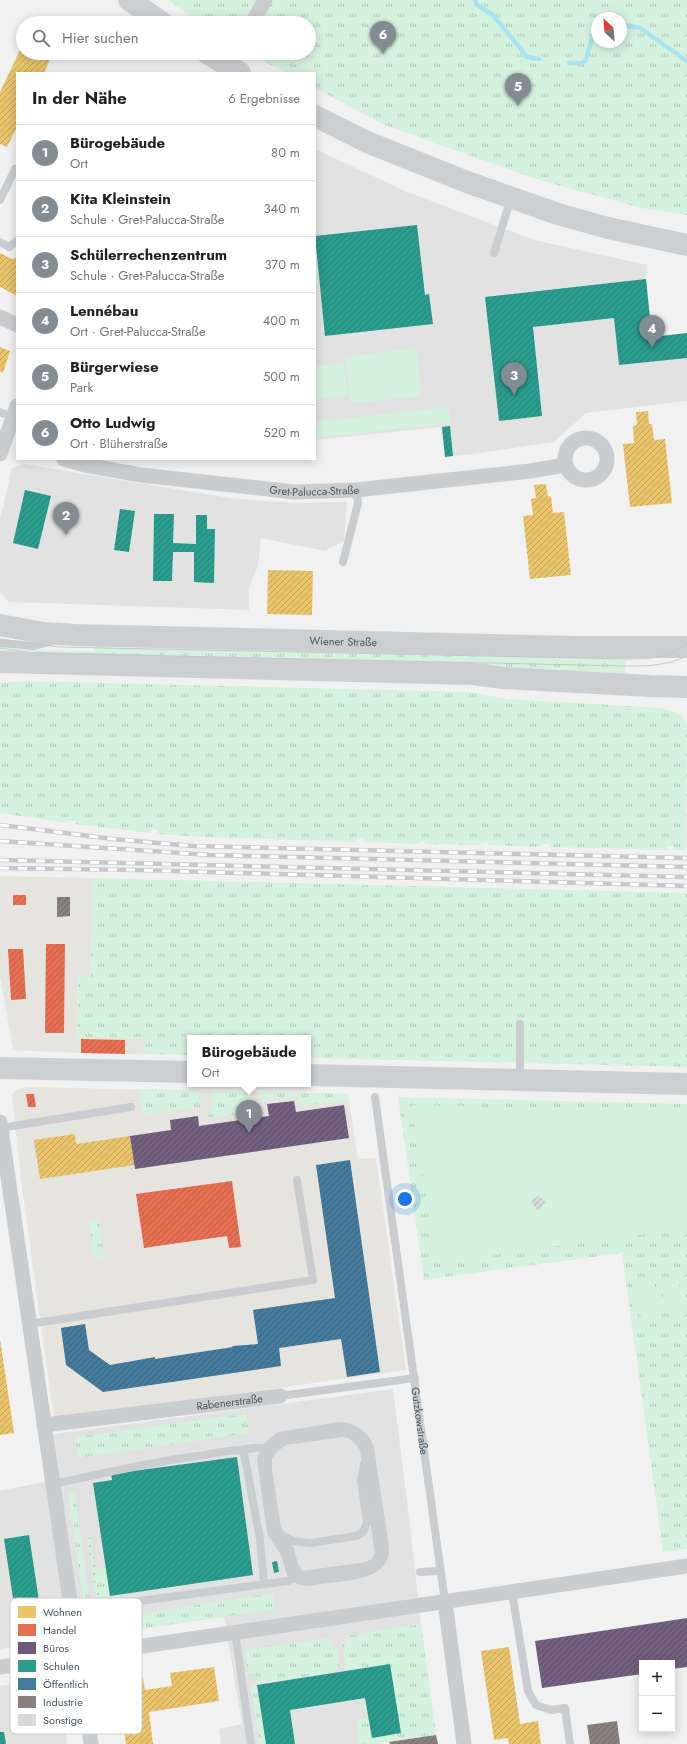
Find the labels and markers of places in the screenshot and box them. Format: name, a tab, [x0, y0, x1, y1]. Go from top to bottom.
pin: 6	[370, 21, 396, 54]
pin: 5	[505, 73, 531, 106]
pin: 4	[639, 315, 665, 348]
pin: 3	[501, 362, 527, 395]
pin: 2	[53, 502, 79, 535]
pin: 1	[236, 1100, 262, 1133]

